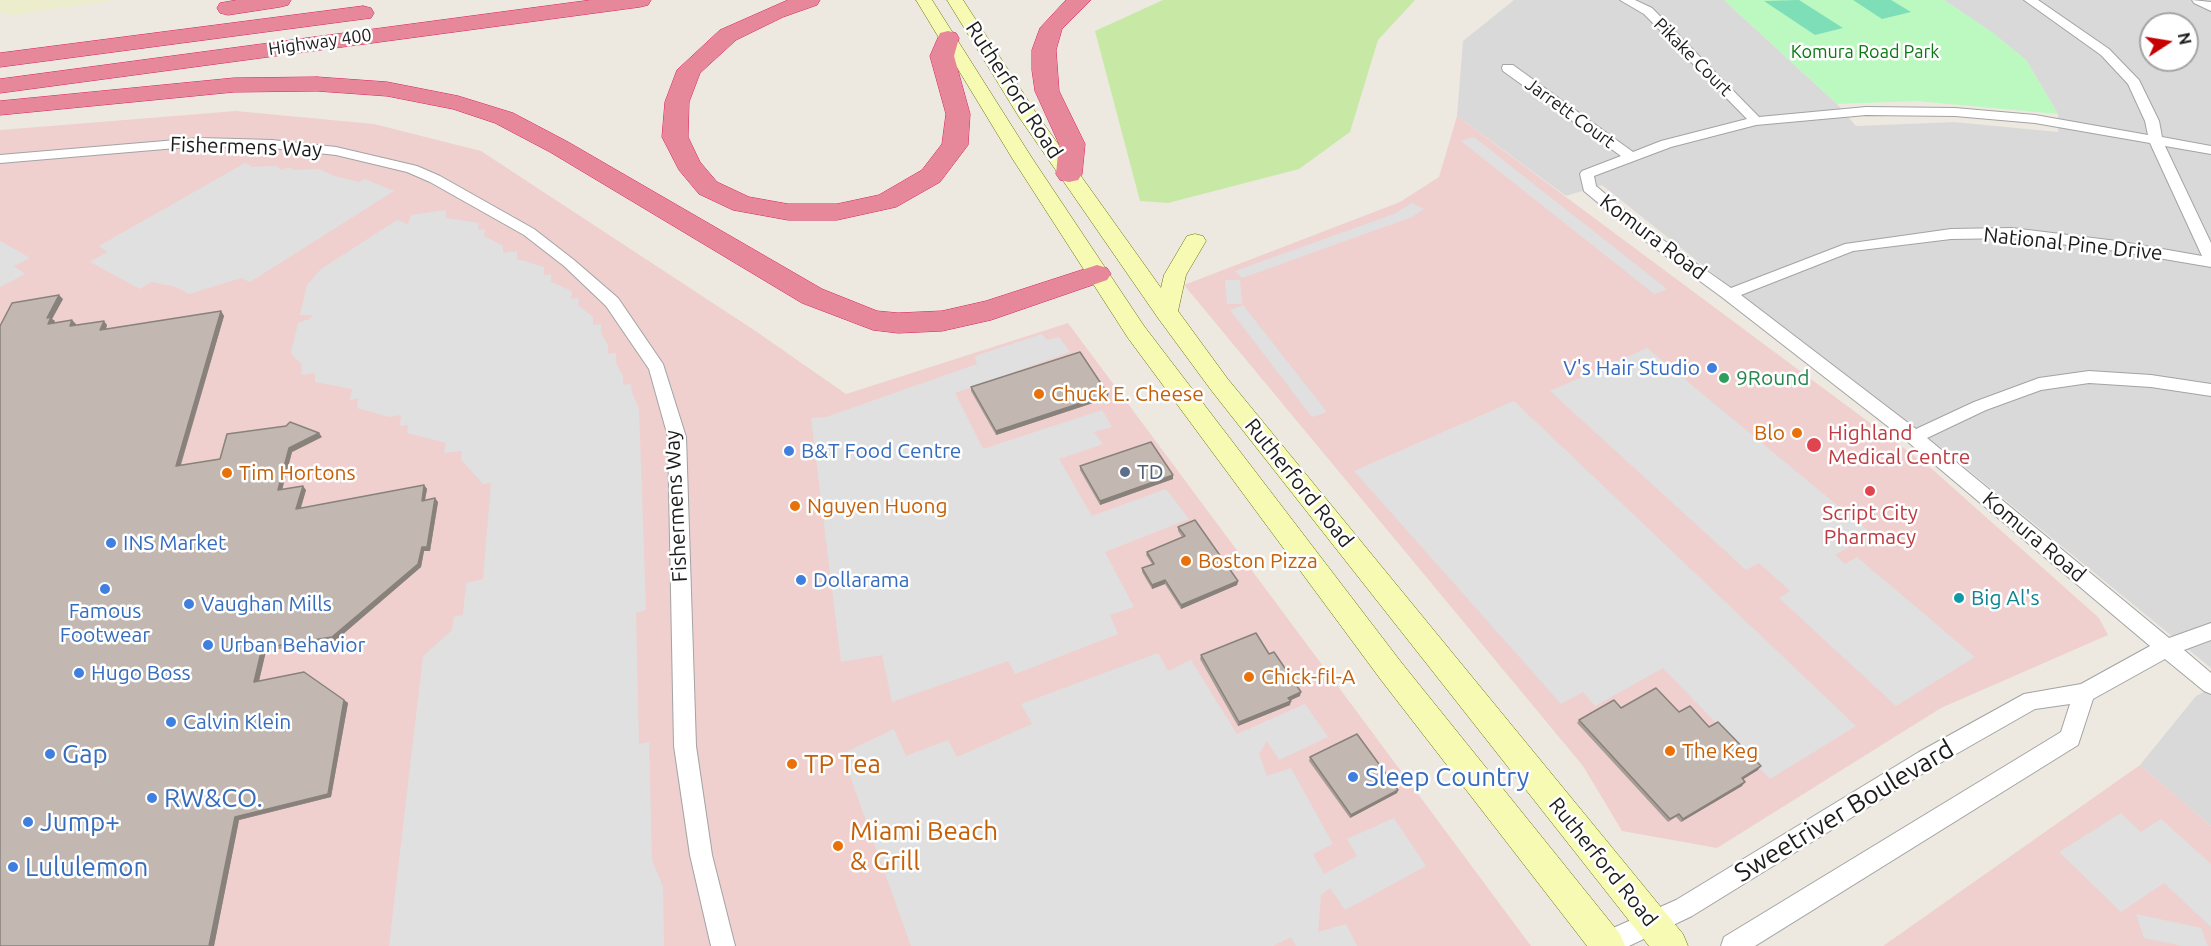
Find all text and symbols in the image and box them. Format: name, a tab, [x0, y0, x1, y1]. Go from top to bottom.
north arrow	[2139, 12, 2199, 72]
street label: Pikake Court	[1649, 13, 1737, 101]
street label: Rutherford Road	[960, 17, 1068, 163]
street label: Highway 400	[267, 24, 373, 60]
text: N	[2175, 31, 2195, 46]
park label: Komura Road Park	[1791, 41, 1939, 63]
street label: Jarrett Court	[1521, 73, 1619, 153]
street label: Fishermens Way	[169, 132, 323, 162]
street label: Komura Road	[1595, 189, 1711, 285]
street label: National Pine Drive	[1982, 222, 2164, 266]
place label: V's Hair Studio	[1563, 355, 1700, 381]
marker: V's Hair Studio	[1705, 361, 1719, 375]
place label: 9Round	[1736, 365, 1809, 391]
marker: 9Round	[1717, 371, 1731, 385]
place label: Chuck E. Cheese	[1051, 381, 1204, 407]
marker: Chuck E. Cheese	[1032, 387, 1046, 401]
street label: Rutherford Road	[1239, 413, 1359, 553]
place label: Blo	[1754, 420, 1785, 446]
place label: Highland Medical Centre	[1828, 420, 1970, 470]
marker: Blo	[1790, 426, 1804, 440]
street label: Fishermens Way	[659, 429, 693, 583]
marker: Highland Medical Centre	[1805, 436, 1823, 454]
place label: B&T Food Centre	[801, 438, 961, 464]
marker: B&T Food Centre	[782, 444, 796, 458]
place label: TD	[1137, 459, 1164, 485]
place label: Tim Hortons	[239, 460, 356, 486]
marker: TD	[1118, 465, 1132, 479]
marker: Tim Hortons	[220, 466, 234, 480]
marker: Script City Pharmacy	[1863, 484, 1877, 498]
street label: Komura Road	[1977, 487, 2091, 587]
place label: Nguyen Huong	[807, 493, 947, 519]
marker: Nguyen Huong	[788, 499, 802, 513]
place label: Script City Pharmacy	[1822, 500, 1918, 550]
place label: INS Market	[123, 530, 226, 556]
marker: INS Market	[104, 536, 118, 550]
place label: Boston Pizza	[1198, 548, 1318, 574]
marker: Boston Pizza	[1179, 554, 1193, 568]
place label: Dollarama	[813, 567, 910, 593]
marker: Dollarama	[794, 573, 808, 587]
marker: Famous Footwear	[98, 582, 112, 596]
place label: Big Al's	[1971, 585, 2040, 611]
place label: Vaughan Mills	[201, 591, 332, 617]
marker: Big Al's	[1952, 591, 1966, 605]
marker: Vaughan Mills	[182, 597, 196, 611]
place label: Famous Footwear	[60, 598, 150, 648]
place label: Urban Behavior	[220, 632, 365, 658]
marker: Urban Behavior	[201, 638, 215, 652]
place label: Hugo Boss	[91, 660, 191, 686]
place label: Chick-fil-A	[1261, 664, 1355, 690]
marker: Hugo Boss	[72, 666, 86, 680]
marker: Chick-fil-A	[1242, 670, 1256, 684]
place label: Calvin Klein	[183, 709, 291, 735]
marker: Calvin Klein	[164, 715, 178, 729]
street label: Sweetriver Boulevard	[1729, 733, 1959, 889]
place label: Gap	[62, 738, 108, 770]
place label: The Keg	[1682, 738, 1758, 764]
marker: The Keg	[1663, 744, 1677, 758]
marker: Gap	[43, 747, 57, 761]
place label: TP Tea	[804, 748, 881, 780]
marker: TP Tea	[785, 757, 799, 771]
place label: Sleep Country	[1365, 761, 1529, 793]
marker: Sleep Country	[1346, 770, 1360, 784]
place label: RW&CO.	[164, 782, 263, 814]
marker: RW&CO.	[145, 791, 159, 805]
street label: Rutherford Road	[1543, 792, 1663, 932]
place label: Jump+	[40, 806, 120, 838]
marker: Jump+	[21, 815, 35, 829]
place label: Miami Beach & Grill	[850, 815, 998, 876]
marker: Miami Beach & Grill	[831, 839, 845, 853]
place label: Lululemon	[25, 851, 148, 883]
marker: Lululemon	[6, 860, 20, 874]

